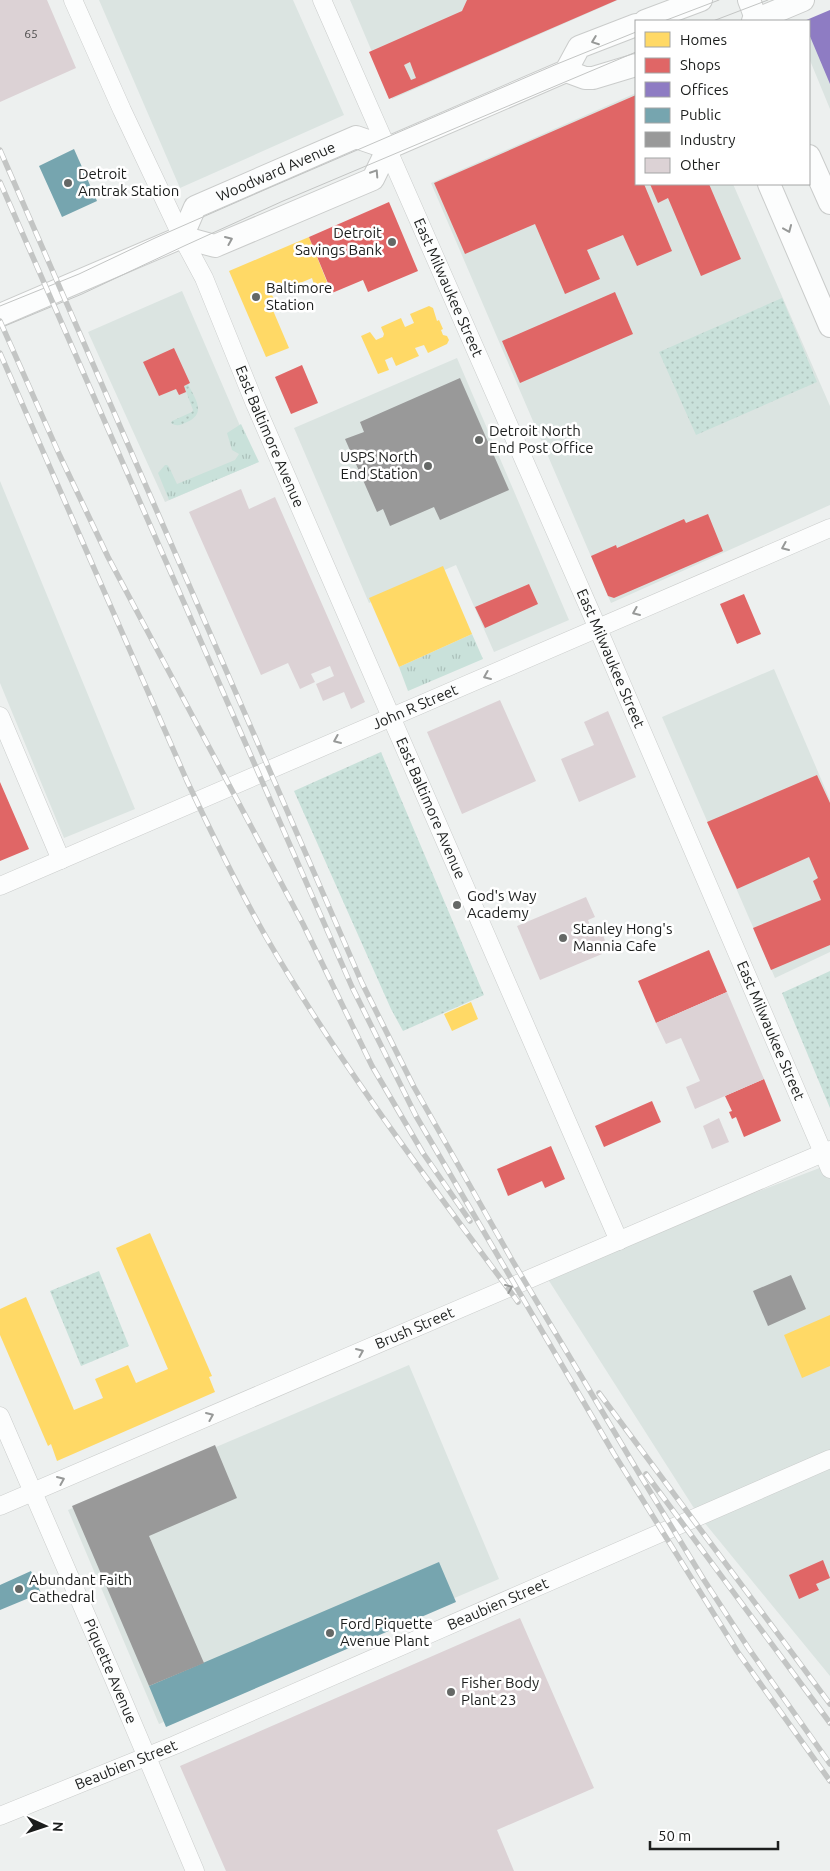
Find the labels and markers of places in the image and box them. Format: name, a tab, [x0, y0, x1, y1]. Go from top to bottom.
place label: Detroit Amtrak Station	[78, 165, 179, 199]
marker: Detroit Amtrak Station	[62, 177, 74, 189]
place label: Detroit Savings Bank	[295, 224, 382, 258]
marker: Detroit Savings Bank	[386, 236, 398, 248]
place label: Baltimore Station	[266, 279, 332, 313]
marker: Baltimore Station	[250, 291, 262, 303]
place label: Detroit North End Post Office	[489, 422, 594, 456]
marker: Detroit North End Post Office	[473, 434, 485, 446]
place label: USPS North End Station	[340, 448, 418, 482]
marker: USPS North End Station	[422, 460, 434, 472]
place label: God's Way Academy	[467, 887, 537, 921]
marker: God's Way Academy	[451, 899, 463, 911]
place label: Stanley Hong's Mannia Cafe	[573, 920, 672, 954]
marker: Stanley Hong's Mannia Cafe	[557, 932, 569, 944]
place label: Abundant Faith Cathedral	[29, 1571, 132, 1605]
marker: Abundant Faith Cathedral	[13, 1583, 25, 1595]
place label: Ford Piquette Avenue Plant	[340, 1615, 433, 1649]
marker: Ford Piquette Avenue Plant	[324, 1627, 336, 1639]
place label: Fisher Body Plant 23	[461, 1674, 539, 1708]
marker: Fisher Body Plant 23	[445, 1686, 457, 1698]

